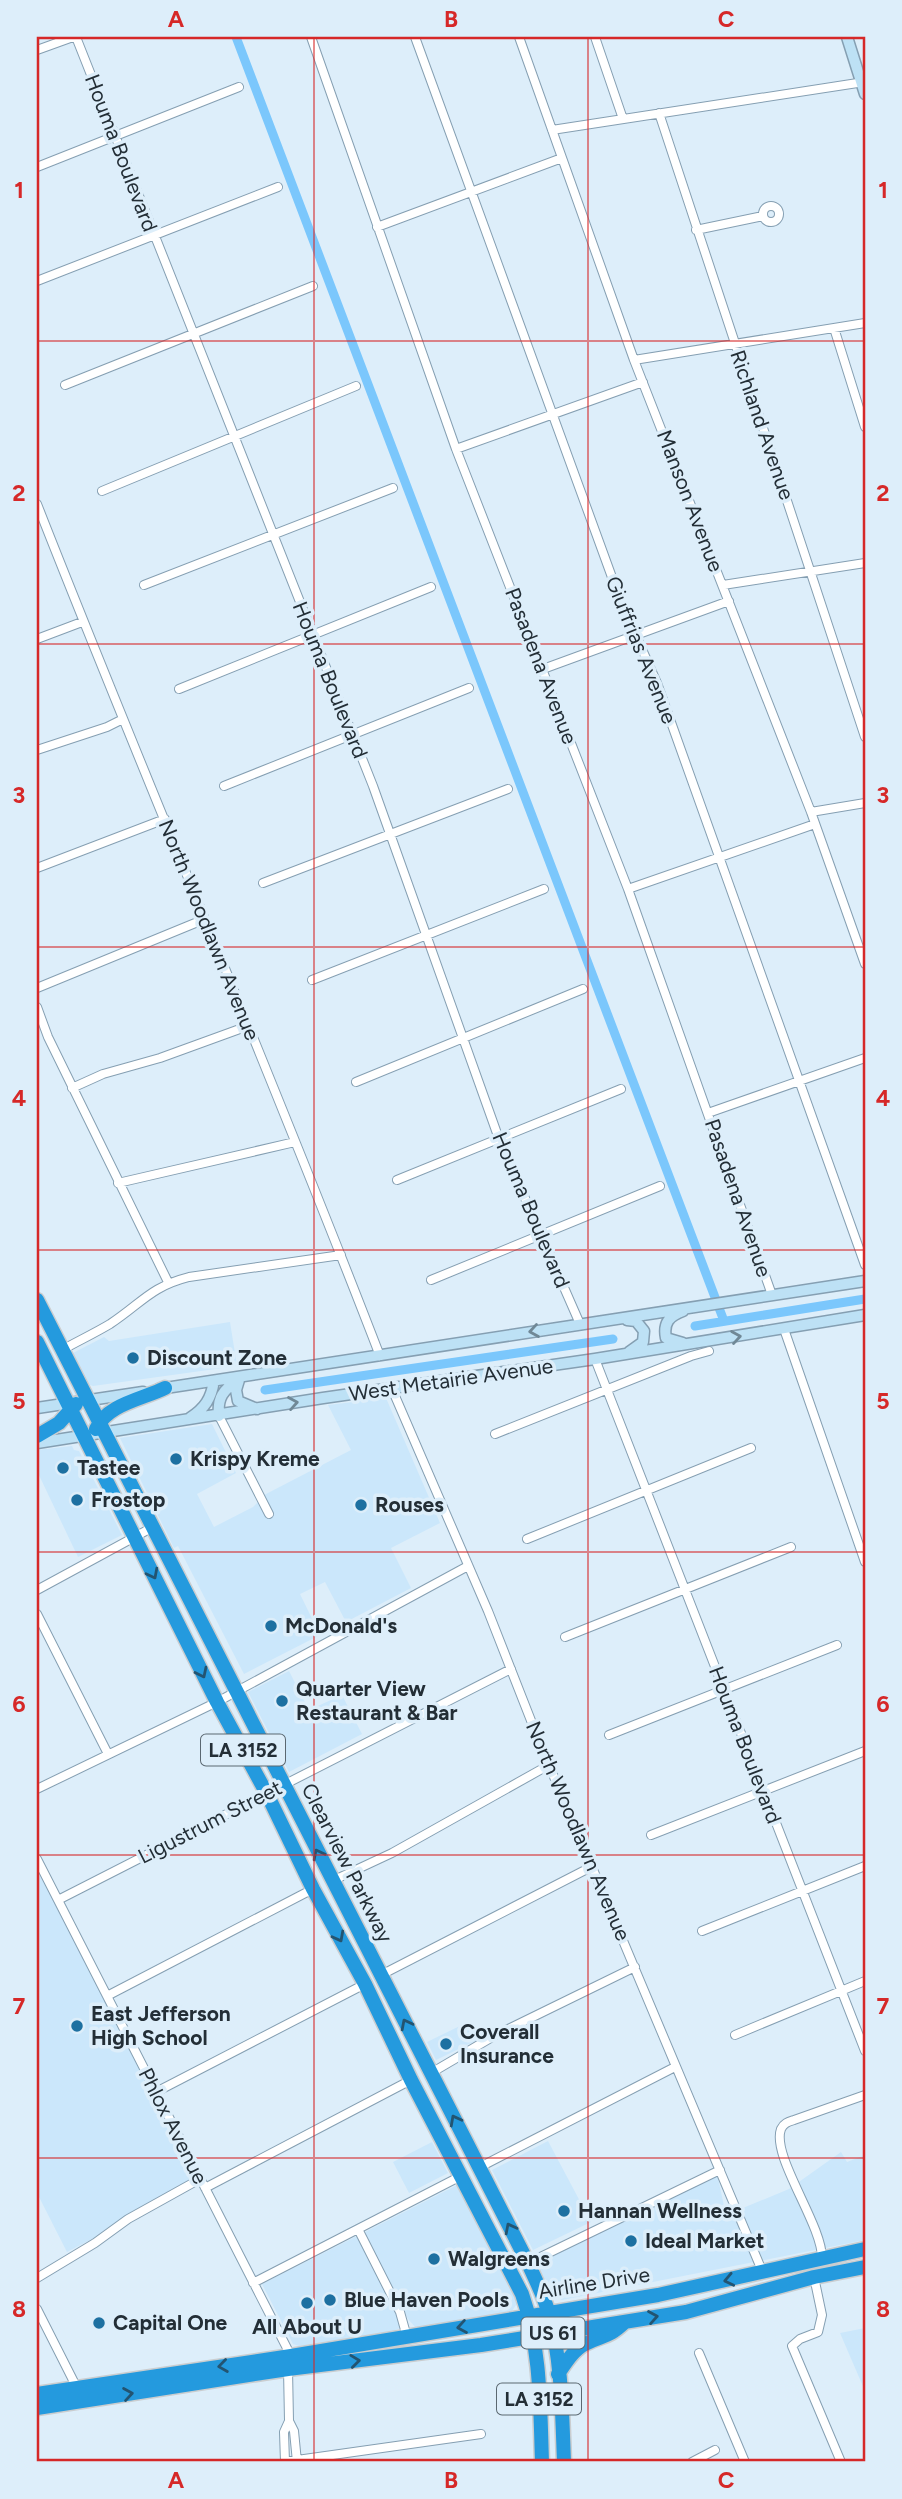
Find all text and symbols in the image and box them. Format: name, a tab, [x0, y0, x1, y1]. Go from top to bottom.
text: A	[168, 5, 185, 33]
text: B	[444, 5, 458, 33]
text: C	[718, 5, 735, 33]
street label: Houma Boulevard	[80, 70, 163, 235]
text: 1	[14, 176, 24, 204]
text: 1	[878, 176, 888, 204]
street label: Richland Avenue	[725, 347, 800, 503]
street label: Manson Avenue	[652, 426, 729, 575]
text: 2	[12, 479, 26, 507]
text: 2	[876, 479, 890, 507]
street label: Giuffrias Avenue	[601, 572, 682, 727]
street label: Pasadena Avenue	[500, 584, 583, 748]
street label: Houma Boulevard	[288, 598, 373, 762]
text: 3	[13, 781, 25, 809]
text: 3	[877, 781, 889, 809]
street label: North Woodlawn Avenue	[154, 816, 265, 1044]
text: 4	[12, 1084, 26, 1112]
text: 4	[876, 1084, 890, 1112]
street label: Pasadena Avenue	[700, 1115, 777, 1280]
street label: Houma Boulevard	[487, 1128, 576, 1291]
one-way arrow	[528, 1323, 540, 1338]
one-way arrow	[730, 1330, 742, 1345]
place label: Discount Zone	[147, 1345, 287, 1370]
marker: Discount Zone	[125, 1350, 141, 1366]
street label: West Metairie Avenue	[347, 1353, 555, 1406]
text: 5	[12, 1387, 26, 1415]
text: 5	[876, 1387, 890, 1415]
one-way arrow	[287, 1397, 299, 1412]
place label: Krispy Kreme	[190, 1446, 320, 1471]
marker: Krispy Kreme	[168, 1451, 184, 1467]
place label: Tastee	[77, 1455, 141, 1480]
marker: Tastee	[55, 1460, 71, 1476]
place label: Frostop	[91, 1487, 165, 1512]
marker: Frostop	[69, 1492, 85, 1508]
place label: Rouses	[375, 1492, 444, 1517]
marker: Rouses	[353, 1497, 369, 1513]
one-way arrow	[145, 1567, 159, 1579]
place label: McDonald's	[285, 1613, 397, 1638]
marker: McDonald's	[263, 1618, 279, 1634]
street label: Houma Boulevard	[704, 1662, 787, 1827]
one-way arrow	[194, 1666, 208, 1678]
place label: Quarter View Restaurant & Bar	[296, 1676, 457, 1725]
text: 6	[12, 1690, 26, 1718]
text: 6	[876, 1690, 890, 1718]
marker: Quarter View Restaurant & Bar	[274, 1693, 290, 1709]
street label: North Woodlawn Avenue	[521, 1717, 636, 1944]
road number: LA 3152	[201, 1734, 285, 1766]
street label: Ligustrum Street	[134, 1774, 286, 1869]
street label: Clearview Parkway	[296, 1779, 398, 1947]
one-way arrow	[313, 1849, 327, 1861]
one-way arrow	[331, 1930, 344, 1942]
text: 7	[13, 1992, 26, 2020]
text: 7	[877, 1992, 890, 2020]
place label: East Jefferson High School	[91, 2001, 231, 2050]
marker: East Jefferson High School	[69, 2018, 85, 2034]
one-way arrow	[401, 2019, 414, 2031]
place label: Coverall Insurance	[460, 2019, 554, 2068]
marker: Coverall Insurance	[438, 2036, 454, 2052]
street label: Phlox Avenue	[134, 2064, 213, 2188]
one-way arrow	[450, 2115, 464, 2127]
place label: Hannan Wellness	[578, 2198, 742, 2223]
marker: Hannan Wellness	[556, 2203, 572, 2219]
one-way arrow	[505, 2223, 519, 2235]
place label: Ideal Market	[645, 2228, 765, 2253]
marker: Ideal Market	[623, 2233, 639, 2249]
place label: Walgreens	[448, 2246, 550, 2271]
marker: Walgreens	[426, 2251, 442, 2267]
street label: Airline Drive	[536, 2261, 651, 2304]
one-way arrow	[724, 2271, 736, 2286]
place label: Blue Haven Pools	[344, 2287, 509, 2312]
marker: Blue Haven Pools	[322, 2292, 338, 2308]
text: 8	[12, 2295, 26, 2323]
marker: All About U	[299, 2295, 315, 2311]
text: 8	[876, 2295, 890, 2323]
place label: Capital One	[113, 2310, 228, 2335]
one-way arrow	[647, 2310, 659, 2325]
place label: All About U	[252, 2314, 362, 2339]
marker: Capital One	[91, 2315, 107, 2331]
road number: US 61	[522, 2318, 584, 2348]
one-way arrow	[456, 2319, 468, 2334]
one-way arrow	[349, 2353, 361, 2368]
one-way arrow	[217, 2358, 229, 2373]
road number: LA 3152	[497, 2384, 581, 2414]
one-way arrow	[123, 2387, 134, 2402]
text: A	[168, 2466, 185, 2494]
text: B	[444, 2466, 458, 2494]
text: C	[718, 2466, 735, 2494]

